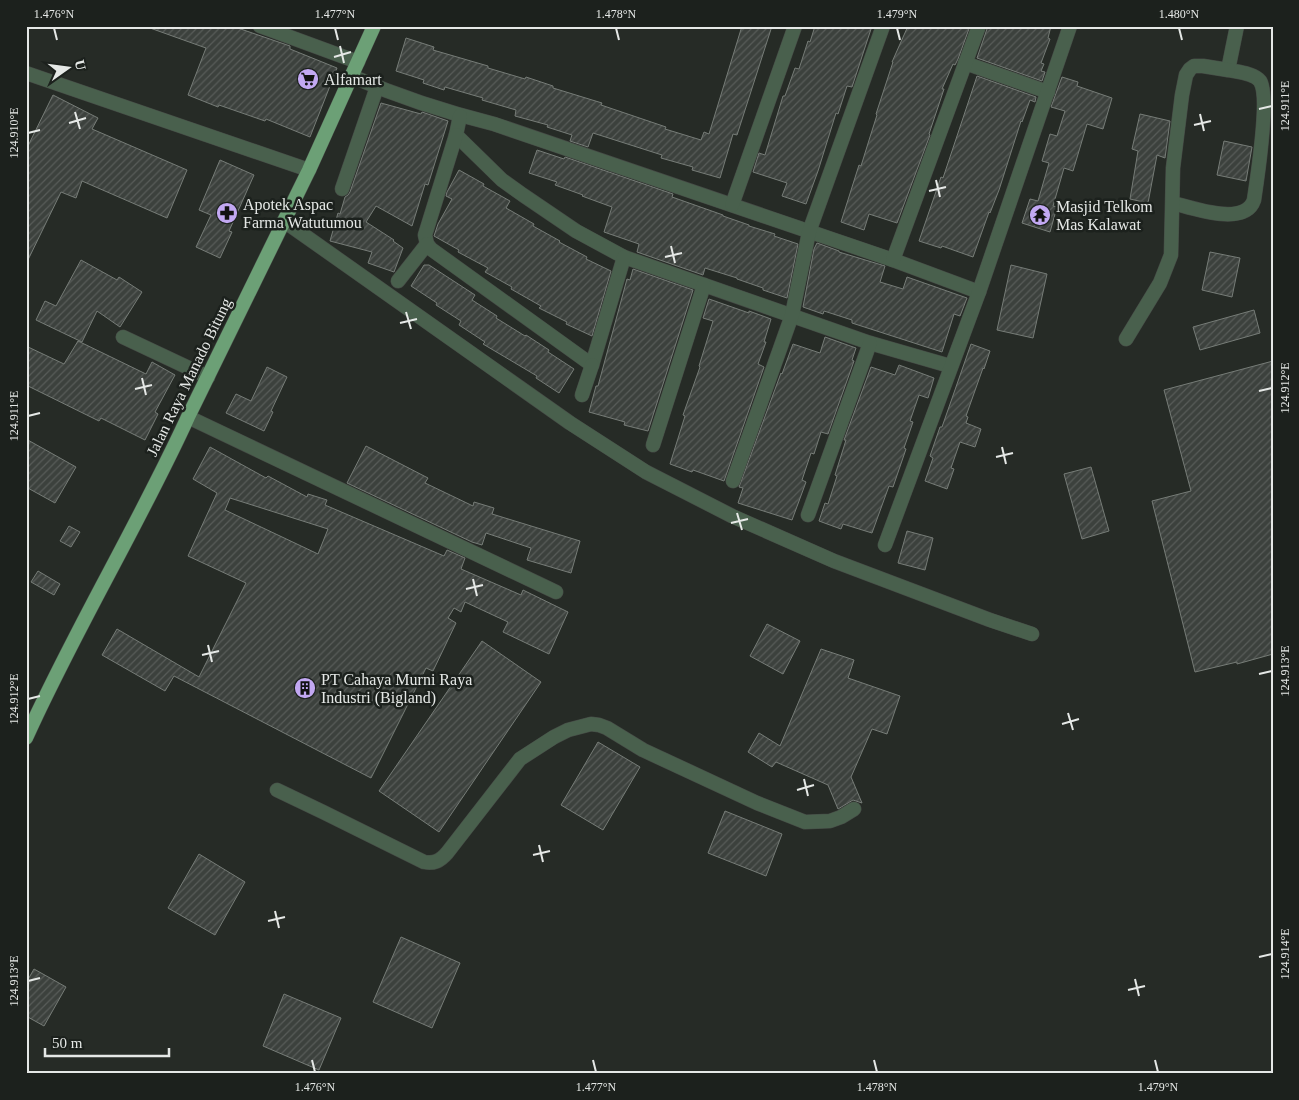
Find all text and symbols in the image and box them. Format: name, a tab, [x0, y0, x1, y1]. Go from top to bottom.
text: 1.476°N	[34, 7, 75, 21]
text: 1.477°N	[315, 7, 356, 21]
text: 1.478°N	[596, 7, 637, 21]
text: 1.479°N	[877, 7, 918, 21]
text: 1.480°N	[1159, 7, 1200, 21]
north arrow	[42, 42, 92, 92]
text: U	[72, 58, 89, 72]
supermarket icon: Alfamart	[296, 67, 320, 91]
place label: Alfamart	[324, 71, 382, 88]
text: 124.911°E	[1278, 81, 1292, 131]
text: 124.910°E	[7, 107, 21, 159]
place label: Apotek Aspac Farma Watutumou	[243, 196, 362, 231]
place label: Masjid Telkom Mas Kalawat	[1056, 198, 1153, 233]
pharmacy icon: Apotek Aspac Farma Watutumou	[215, 201, 239, 225]
temple icon: Masjid Telkom Mas Kalawat	[1028, 203, 1052, 227]
street label: Jalan Raya Manado Bitung	[143, 295, 236, 459]
text: 124.912°E	[1278, 362, 1292, 414]
text: 124.911°E	[7, 391, 21, 441]
text: 124.913°E	[1278, 645, 1292, 697]
place label: PT Cahaya Murni Raya Industri (Bigland)	[321, 671, 472, 707]
text: 124.912°E	[7, 673, 21, 725]
building icon: PT Cahaya Murni Raya Industri (Bigland)	[293, 676, 317, 700]
text: 124.914°E	[1278, 928, 1292, 980]
text: 124.913°E	[7, 955, 21, 1007]
scale bar	[45, 1025, 169, 1057]
text: 50 m	[52, 1035, 83, 1051]
text: 1.476°N	[295, 1080, 336, 1094]
text: 1.477°N	[576, 1080, 617, 1094]
text: 1.478°N	[857, 1080, 898, 1094]
text: 1.479°N	[1138, 1080, 1179, 1094]

